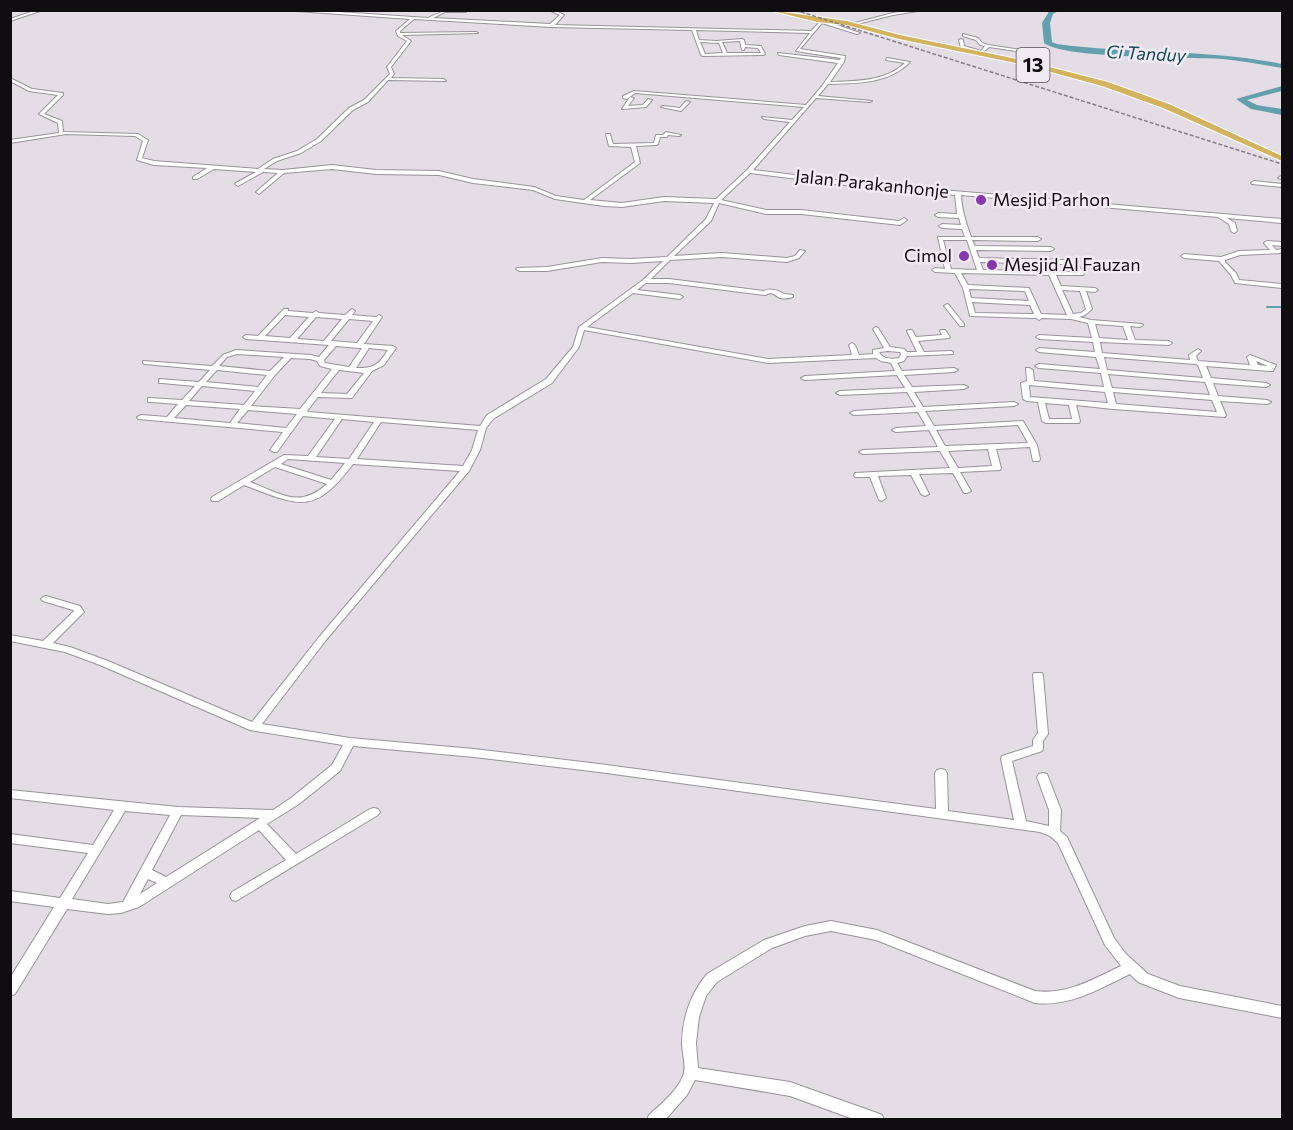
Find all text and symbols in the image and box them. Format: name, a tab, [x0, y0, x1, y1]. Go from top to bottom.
water label: Ci Tanduy	[1106, 40, 1187, 66]
road number: 13	[1016, 48, 1050, 82]
street label: Jalan Parakanhonje	[794, 164, 950, 202]
place label: Mesjid Parhon	[993, 188, 1110, 210]
marker: Mesjid Parhon	[974, 193, 988, 207]
place label: Cimol	[904, 244, 952, 266]
marker: Cimol	[957, 249, 971, 263]
place label: Mesjid Al Fauzan	[1004, 253, 1140, 275]
marker: Mesjid Al Fauzan	[985, 258, 999, 272]

